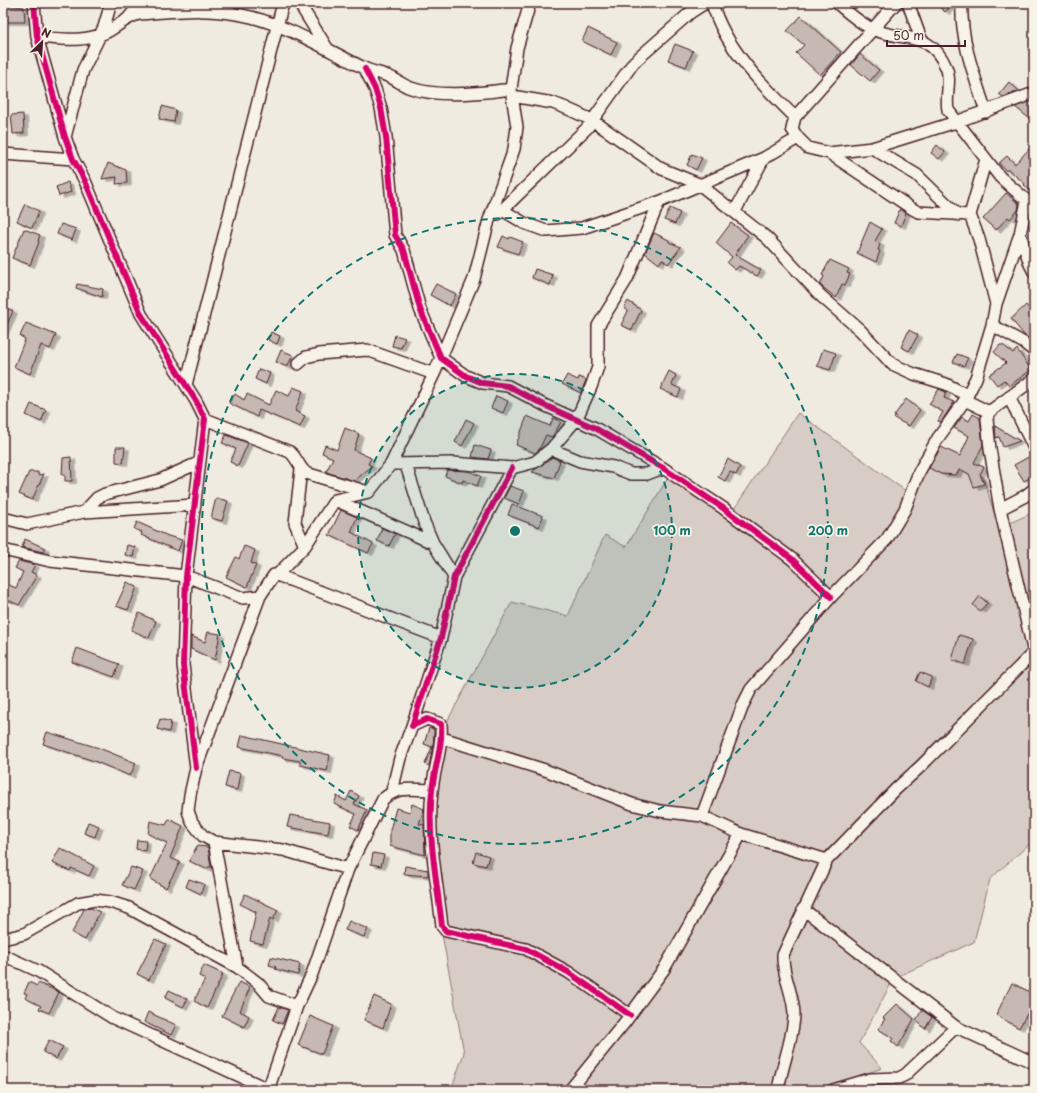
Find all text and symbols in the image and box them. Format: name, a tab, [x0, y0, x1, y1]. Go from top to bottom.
north arrow	[22, 22, 62, 62]
scale bar	[887, 22, 965, 48]
text: N	[39, 23, 54, 42]
text: 50 m	[893, 26, 924, 44]
text: 100 m	[653, 521, 691, 539]
text: 200 m	[808, 521, 848, 539]
centre of rings	[508, 524, 522, 538]

